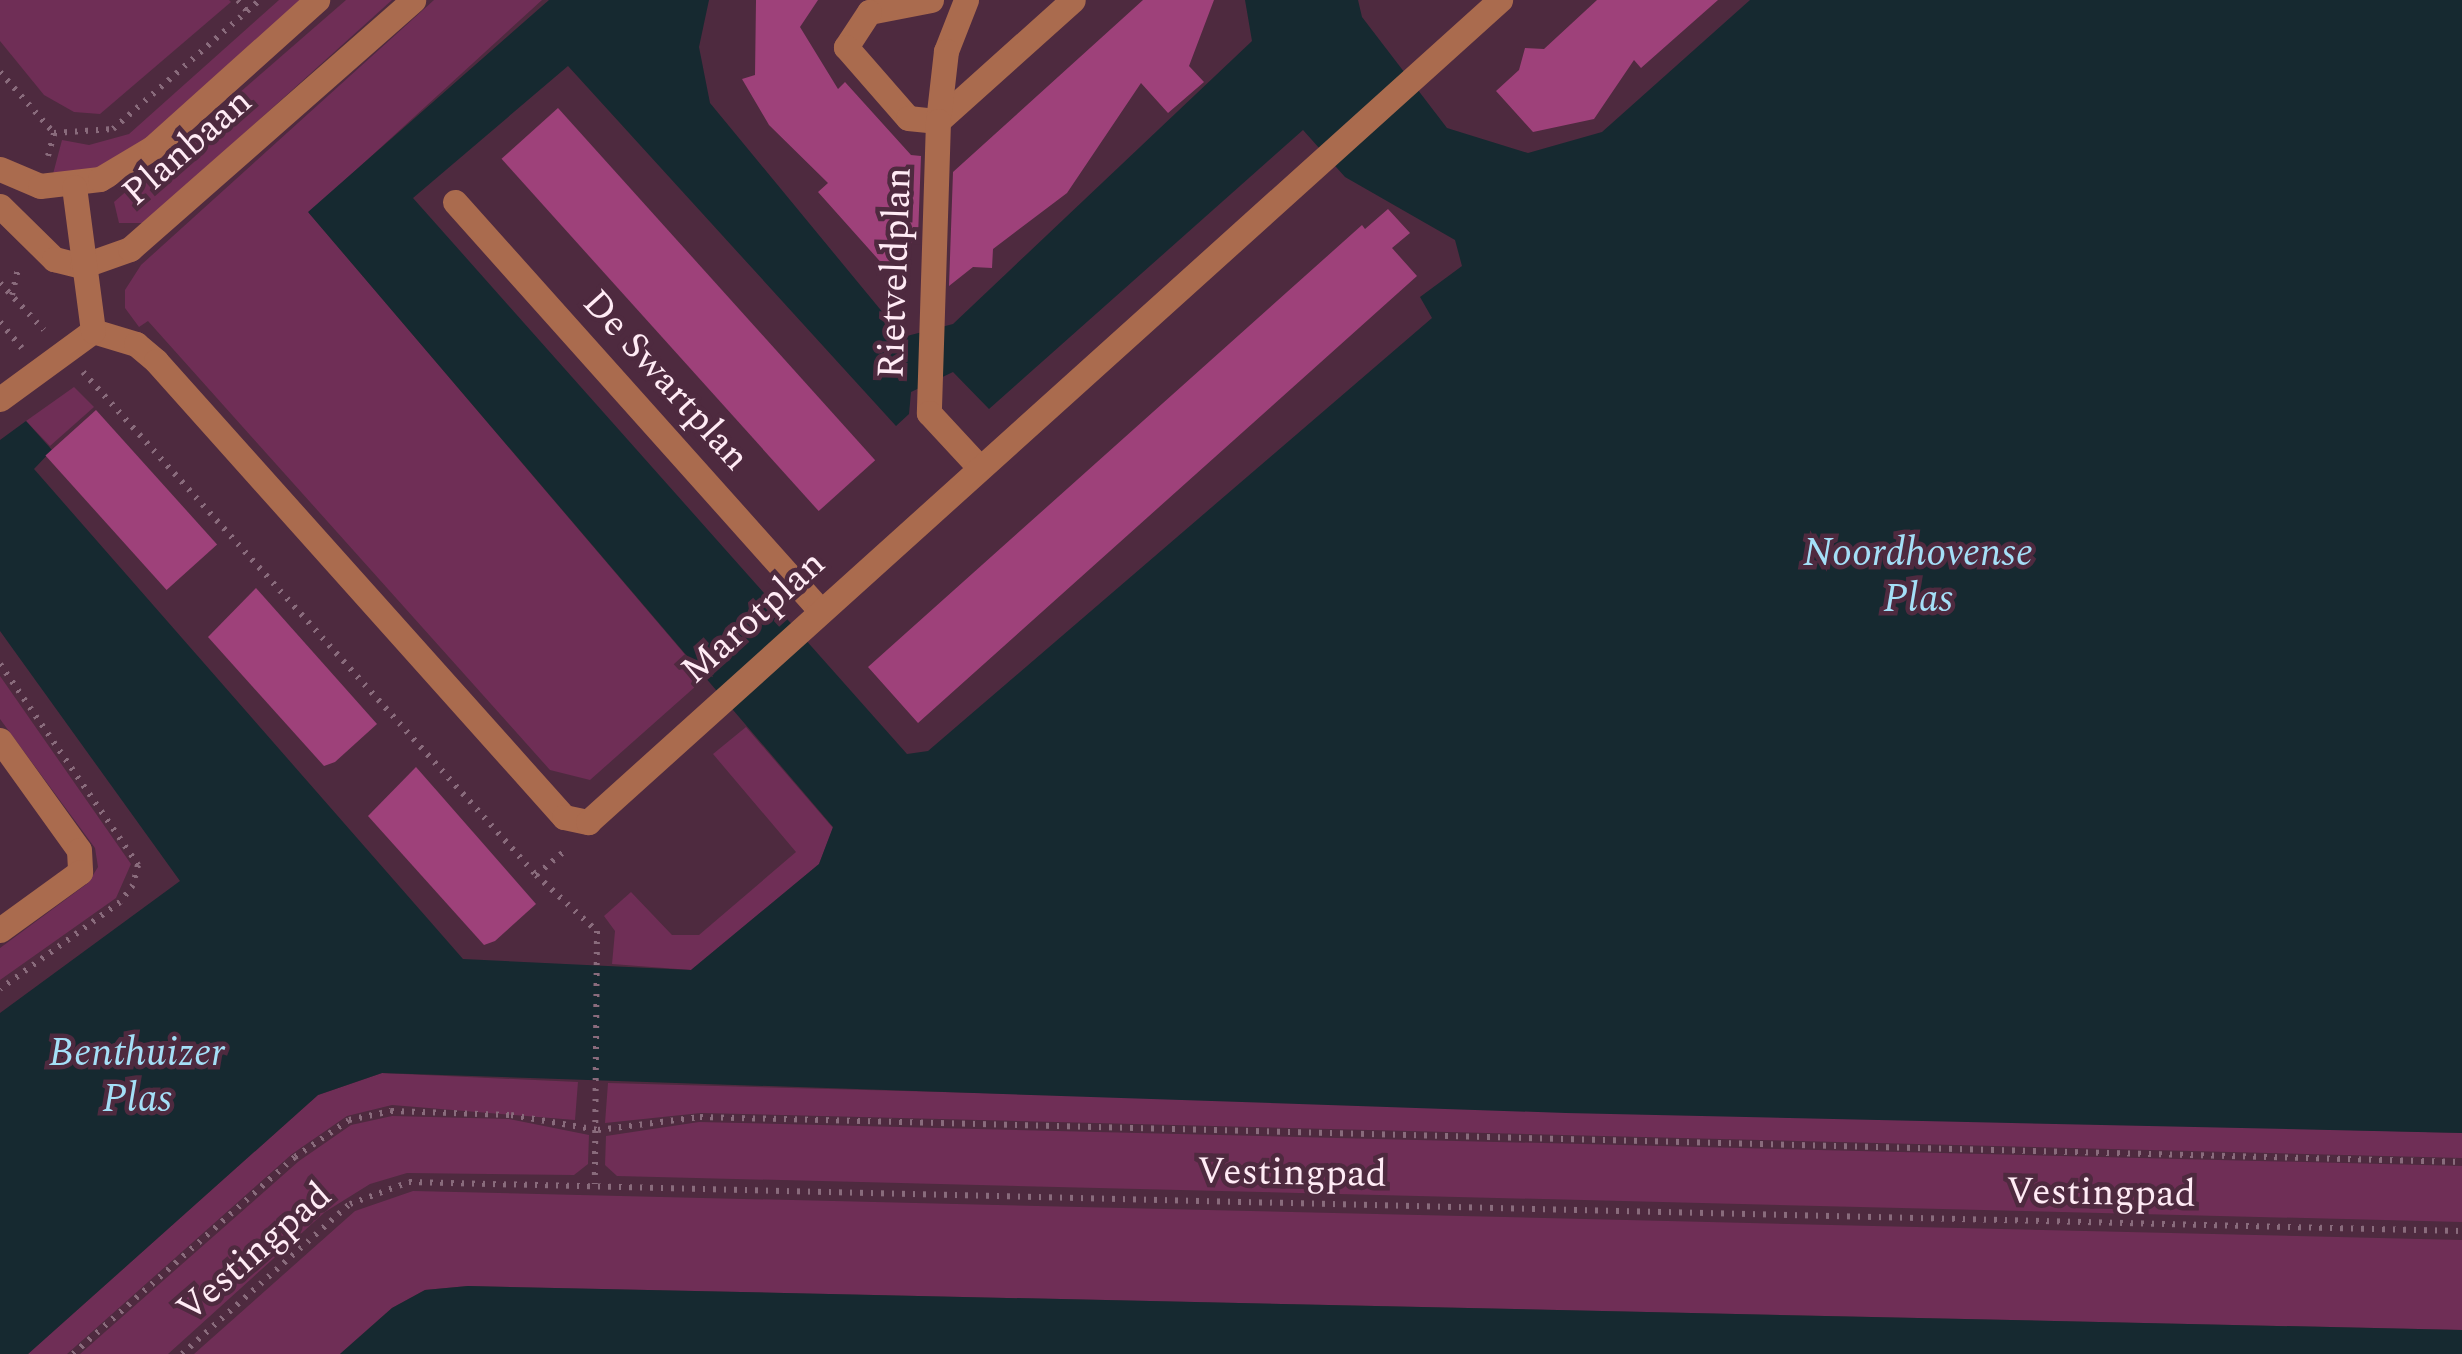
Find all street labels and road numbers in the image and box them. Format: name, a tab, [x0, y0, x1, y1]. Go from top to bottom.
street label: Planbaan	[114, 79, 262, 217]
street label: Rietveldplan	[870, 167, 922, 379]
street label: De Swartplan	[572, 281, 758, 481]
street label: Marotplan	[673, 542, 835, 694]
street label: Vestingpad	[1197, 1150, 1387, 1198]
street label: Vestingpad	[2006, 1170, 2196, 1218]
street label: Vestingpad	[168, 1174, 342, 1332]

